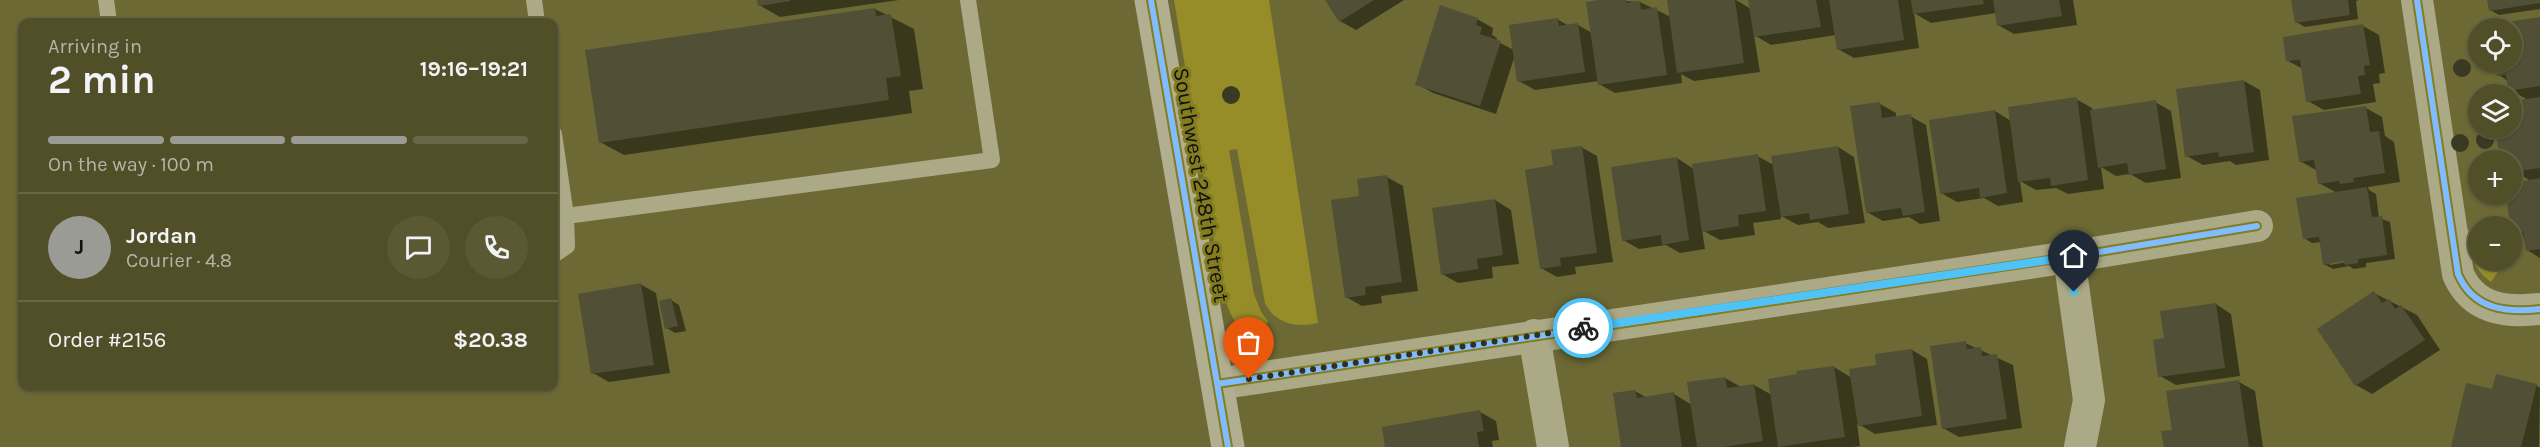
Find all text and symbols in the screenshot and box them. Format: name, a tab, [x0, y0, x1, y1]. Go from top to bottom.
map controls	[2468, 18, 2522, 270]
button: locate	[2468, 18, 2522, 72]
text: Arriving in	[48, 35, 142, 58]
text: 19:16–19:21	[420, 56, 528, 82]
text: 2 min	[48, 57, 156, 103]
street label: Southwest 248th Street	[1168, 65, 1234, 305]
button: layers	[2468, 84, 2522, 138]
button: +	[2468, 150, 2522, 204]
text: On the way · 100 m	[48, 153, 214, 176]
button: chat	[387, 216, 450, 279]
button: phone	[465, 216, 528, 279]
button: −	[2468, 216, 2522, 270]
text: Jordan	[126, 223, 197, 249]
pin	[2048, 230, 2099, 292]
text: J	[75, 234, 84, 260]
icon: home	[2057, 239, 2090, 272]
text: Courier · 4.8	[126, 249, 232, 272]
courier	[1553, 298, 1613, 358]
icon: bike	[1567, 312, 1600, 345]
pin	[1223, 317, 1274, 379]
icon: bag	[1232, 326, 1265, 359]
text: Order #2156	[48, 327, 166, 353]
text: $20.38	[453, 327, 528, 353]

